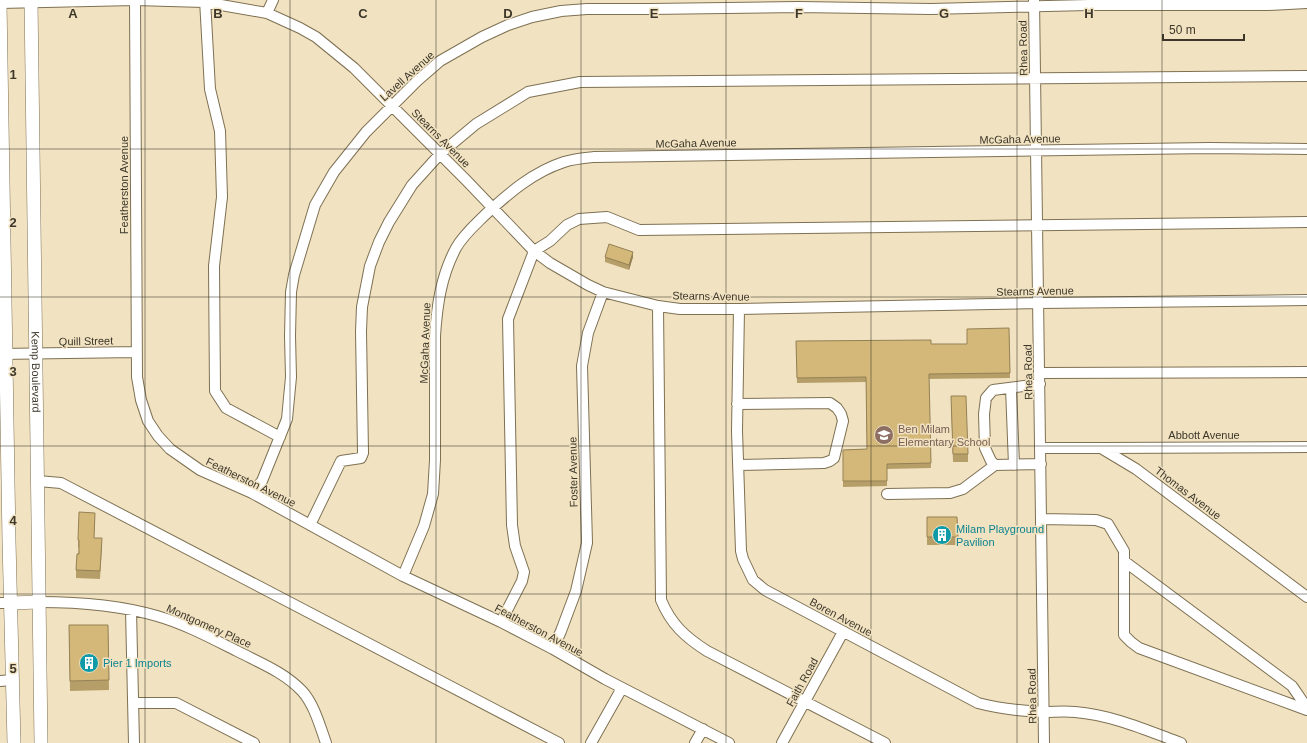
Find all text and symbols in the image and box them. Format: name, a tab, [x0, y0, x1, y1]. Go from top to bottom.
text: A	[68, 6, 78, 21]
text: B	[213, 6, 223, 21]
text: C	[358, 6, 368, 21]
text: D	[503, 6, 513, 21]
text: E	[650, 6, 659, 21]
text: F	[795, 6, 803, 21]
text: G	[939, 6, 949, 21]
text: H	[1084, 6, 1094, 21]
scale bar	[1163, 16, 1244, 42]
street label: Rhea Road	[1017, 20, 1029, 76]
text: 50 m	[1169, 23, 1196, 37]
street label: Lavell Avenue	[378, 49, 436, 103]
text: 1	[9, 67, 17, 82]
street label: Stearns Avenue	[409, 106, 473, 170]
street label: McGaha Avenue	[979, 132, 1061, 146]
street label: Featherston Avenue	[118, 136, 130, 234]
street label: McGaha Avenue	[655, 136, 737, 150]
text: 2	[9, 215, 17, 230]
street label: Stearns Avenue	[996, 284, 1074, 298]
street label: Stearns Avenue	[672, 289, 750, 303]
street label: McGaha Avenue	[418, 302, 432, 384]
street label: Kemp Boulevard	[29, 331, 43, 413]
street label: Quill Street	[59, 335, 113, 347]
street label: Rhea Road	[1022, 344, 1034, 400]
text: 3	[9, 364, 17, 379]
place label: Ben Milam Elementary School	[898, 423, 990, 448]
school or university icon: Ben Milam Elementary School	[873, 424, 895, 446]
street label: Abbott Avenue	[1168, 429, 1240, 441]
street label: Foster Avenue	[566, 437, 580, 507]
street label: Featherston Avenue	[204, 455, 298, 509]
street label: Thomas Avenue	[1153, 464, 1223, 522]
text: 4	[9, 513, 17, 528]
place label: Milam Playground Pavilion	[956, 523, 1044, 548]
building icon: Milam Playground Pavilion	[931, 524, 953, 546]
street label: Boren Avenue	[808, 596, 874, 638]
street label: Montgomery Place	[165, 602, 253, 650]
street label: Featherston Avenue	[493, 602, 585, 658]
building icon: Pier 1 Imports	[78, 652, 100, 674]
street label: Faith Road	[784, 656, 820, 708]
place label: Pier 1 Imports	[103, 657, 172, 669]
text: 5	[9, 661, 17, 676]
street label: Rhea Road	[1026, 668, 1038, 724]

